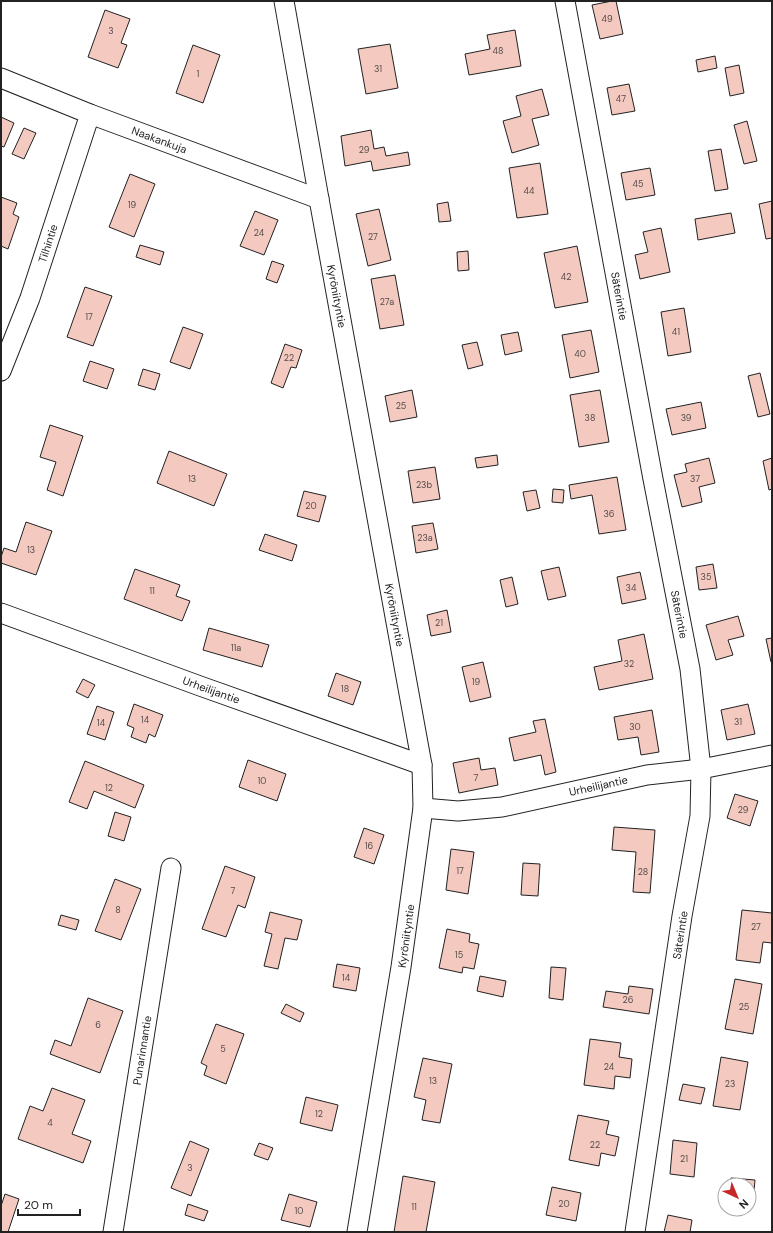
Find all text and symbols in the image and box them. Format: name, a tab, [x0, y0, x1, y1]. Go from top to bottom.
house number: 49	[601, 13, 613, 25]
house number: 3	[108, 25, 114, 37]
house number: 48	[493, 45, 503, 57]
house number: 31	[374, 63, 382, 75]
house number: 1	[197, 68, 200, 80]
house number: 47	[616, 93, 626, 105]
street label: Naakankuja	[130, 123, 189, 156]
house number: 29	[359, 144, 370, 156]
house number: 45	[633, 178, 643, 190]
house number: 44	[524, 185, 535, 197]
house number: 19	[128, 199, 137, 211]
street label: Tilhintie	[35, 222, 61, 264]
house number: 24	[254, 227, 265, 239]
house number: 27	[368, 231, 378, 243]
street label: Kyröniityntie	[324, 264, 349, 329]
house number: 42	[561, 271, 571, 283]
street label: Säterintie	[608, 271, 631, 321]
house number: 27a	[380, 296, 394, 308]
house number: 17	[85, 311, 93, 323]
house number: 41	[672, 326, 680, 338]
house number: 40	[574, 348, 586, 360]
house number: 22	[284, 352, 294, 364]
house number: 25	[396, 400, 406, 412]
house number: 38	[585, 412, 595, 424]
house number: 39	[681, 412, 692, 424]
house number: 13	[188, 473, 196, 485]
house number: 37	[690, 473, 700, 485]
house number: 23b	[416, 479, 432, 491]
house number: 20	[305, 500, 317, 512]
house number: 36	[604, 508, 615, 520]
house number: 23a	[417, 532, 433, 544]
house number: 13	[27, 544, 35, 556]
house number: 35	[701, 571, 711, 583]
street label: Kyröniityntie	[382, 582, 407, 648]
house number: 34	[626, 582, 637, 594]
house number: 11	[149, 585, 155, 597]
street label: Säterintie	[668, 589, 691, 640]
house number: 21	[435, 617, 443, 629]
house number: 11a	[231, 642, 241, 654]
house number: 32	[624, 658, 634, 670]
street label: Urheilijantie	[181, 673, 242, 707]
house number: 19	[472, 676, 481, 688]
house number: 18	[341, 683, 349, 695]
house number: 14	[141, 714, 150, 726]
house number: 31	[734, 716, 742, 728]
house number: 14	[97, 717, 106, 729]
house number: 30	[629, 721, 641, 733]
house number: 7	[474, 772, 479, 784]
street label: Urheilijantie	[568, 772, 629, 799]
house number: 10	[258, 775, 266, 787]
house number: 12	[105, 782, 113, 794]
house number: 29	[738, 804, 749, 816]
house number: 16	[365, 840, 374, 852]
house number: 17	[456, 865, 464, 877]
house number: 28	[638, 866, 648, 878]
house number: 7	[231, 885, 236, 897]
street label: Kyröniityntie	[395, 903, 417, 969]
house number: 8	[115, 904, 121, 916]
street label: Säterintie	[669, 910, 691, 960]
house number: 27	[751, 921, 761, 933]
house number: 15	[455, 949, 463, 961]
house number: 14	[342, 972, 351, 984]
house number: 26	[623, 994, 634, 1006]
house number: 25	[739, 1001, 749, 1013]
street label: Punarinnantie	[130, 1015, 154, 1086]
house number: 6	[95, 1019, 101, 1031]
house number: 5	[220, 1043, 226, 1055]
house number: 24	[604, 1061, 615, 1073]
house number: 13	[429, 1075, 437, 1087]
house number: 23	[725, 1078, 735, 1090]
house number: 12	[315, 1108, 323, 1120]
house number: 4	[47, 1117, 53, 1129]
house number: 22	[590, 1139, 600, 1151]
house number: 21	[680, 1153, 688, 1165]
house number: 3	[187, 1162, 193, 1174]
north arrow	[717, 1177, 757, 1217]
scale bar	[18, 1191, 80, 1217]
text: N	[736, 1196, 752, 1212]
text: 20 m	[24, 1197, 53, 1213]
house number: 20	[558, 1198, 570, 1210]
house number: 11	[411, 1201, 417, 1213]
house number: 10	[295, 1205, 303, 1217]

